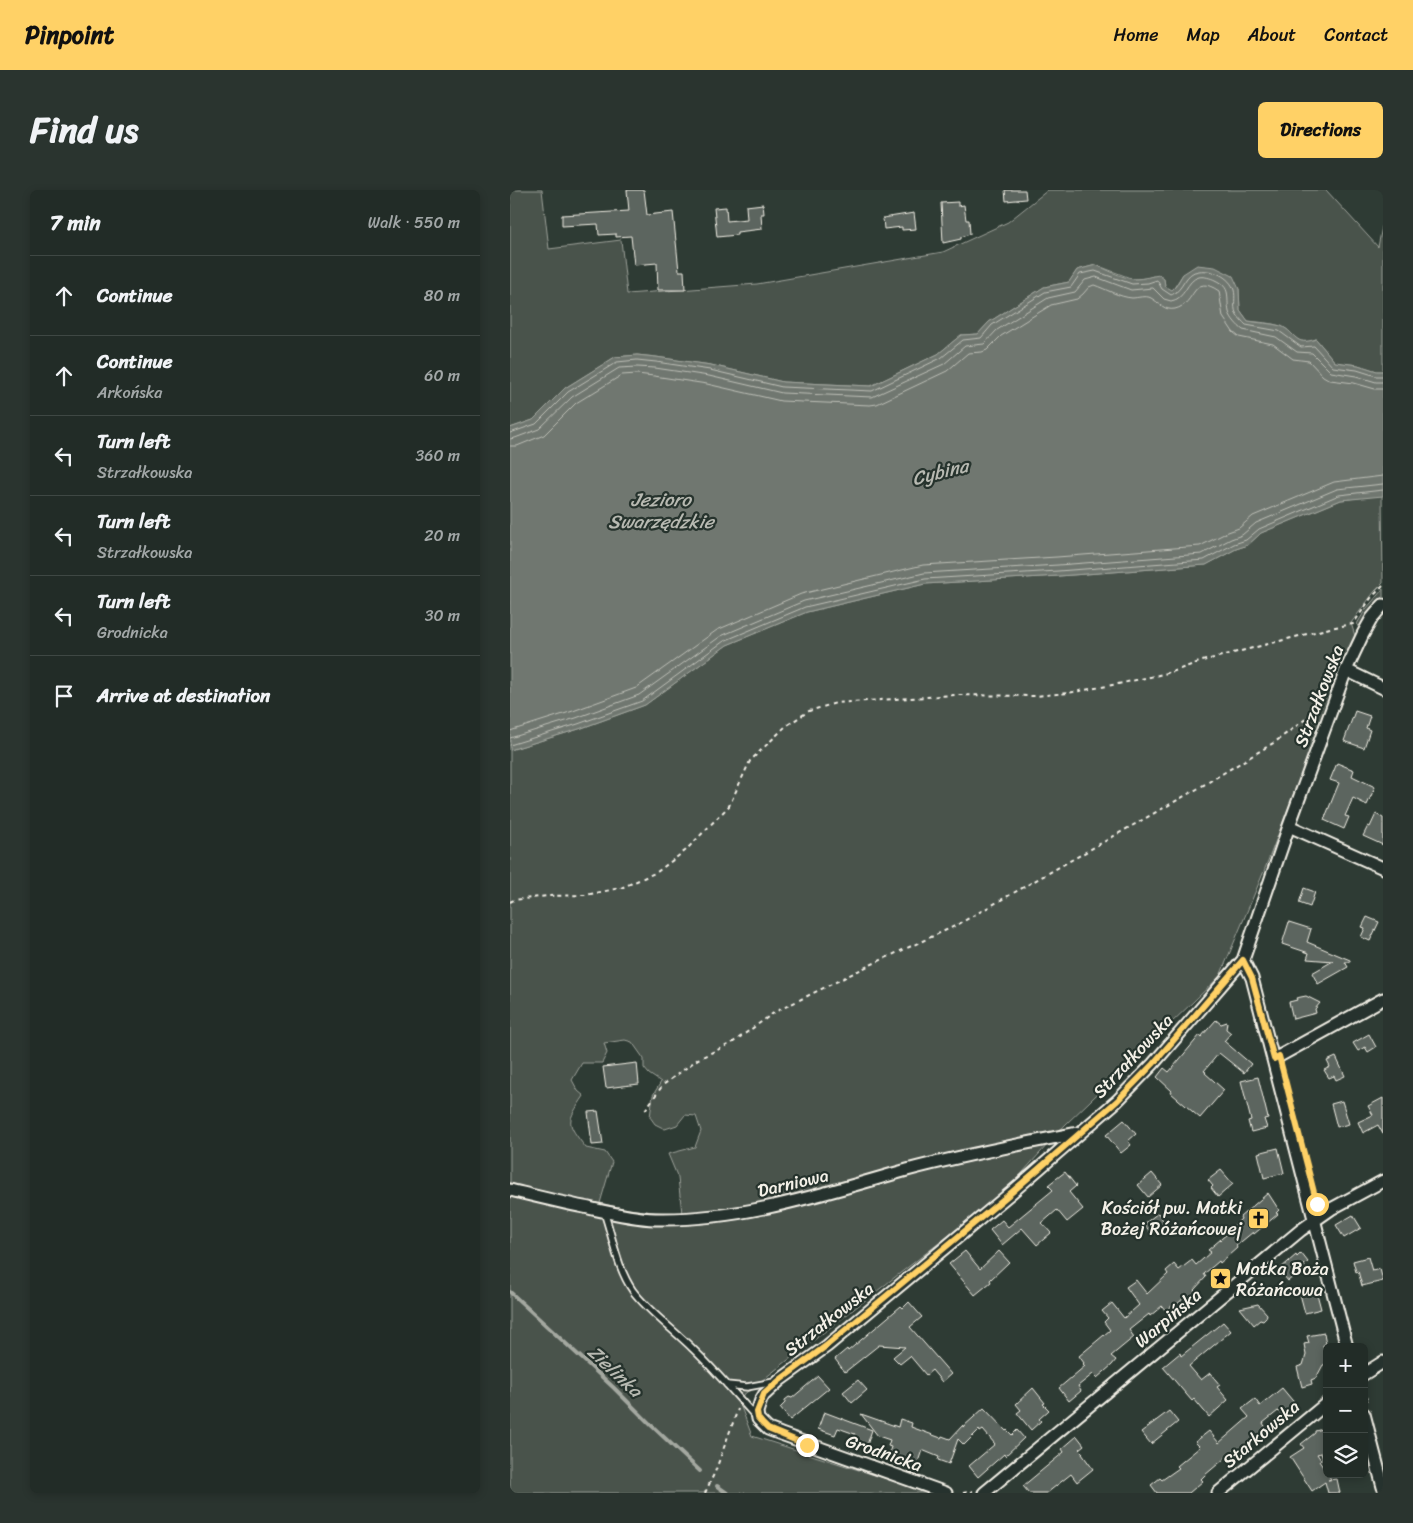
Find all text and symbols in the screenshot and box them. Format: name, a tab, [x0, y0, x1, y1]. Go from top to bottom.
text: Pinpoint	[25, 14, 114, 56]
text: Home	[1114, 19, 1159, 51]
text: Map	[1187, 19, 1220, 51]
text: About	[1248, 19, 1296, 51]
text: Contact	[1324, 19, 1388, 51]
text: Find us	[30, 99, 138, 161]
button: Directions	[1258, 102, 1383, 158]
text: 7 min	[50, 204, 101, 242]
text: Walk · 550 m	[368, 208, 460, 237]
text: Continue	[97, 279, 173, 312]
text: 80 m	[424, 281, 460, 310]
icon: ahead	[50, 282, 78, 310]
text: Continue	[97, 345, 173, 378]
text: 60 m	[424, 361, 460, 390]
icon: ahead	[50, 362, 78, 390]
text: Arkońska	[97, 378, 162, 407]
text: Turn left	[97, 425, 170, 458]
text: 360 m	[416, 441, 460, 470]
icon: left	[50, 442, 78, 470]
water label: Cybina	[908, 449, 974, 495]
text: Strzałkowska	[97, 458, 192, 487]
water label: Jezioro Swarzędzkie	[608, 483, 716, 538]
text: Turn left	[97, 505, 170, 538]
text: 20 m	[424, 521, 460, 550]
icon: left	[50, 522, 78, 550]
text: Strzałkowska	[97, 538, 192, 567]
text: Turn left	[97, 585, 170, 618]
text: 30 m	[425, 601, 460, 630]
icon: left	[50, 602, 78, 630]
text: Grodnicka	[97, 618, 168, 647]
street label: Strzałkowska	[1285, 640, 1353, 752]
text: Arrive at destination	[97, 679, 270, 712]
icon: arrive	[50, 682, 78, 710]
street label: Strzałkowska	[1085, 1006, 1181, 1106]
street label: Darniowa	[754, 1159, 832, 1207]
place label: Kościół pw. Matki Bożej Różańcowej	[1101, 1192, 1243, 1245]
route start	[1306, 1193, 1329, 1216]
church icon: Kościół pw. Matki Bożej Różańcowej	[1246, 1206, 1270, 1230]
place label: Matka Boża Różańcowa	[1236, 1253, 1329, 1306]
place icon: Matka Boża Różańcowa	[1208, 1267, 1232, 1291]
street label: Strzałkowska	[777, 1273, 881, 1365]
street label: Warpińska	[1127, 1280, 1209, 1356]
water label: Zielinka	[580, 1336, 651, 1407]
map controls	[1323, 1343, 1368, 1478]
button: +	[1323, 1343, 1368, 1388]
button: −	[1323, 1388, 1368, 1433]
street label: Starkowska	[1215, 1392, 1307, 1476]
street label: Grodnicka	[841, 1425, 927, 1481]
button: layers	[1323, 1433, 1368, 1478]
route end	[796, 1434, 819, 1457]

